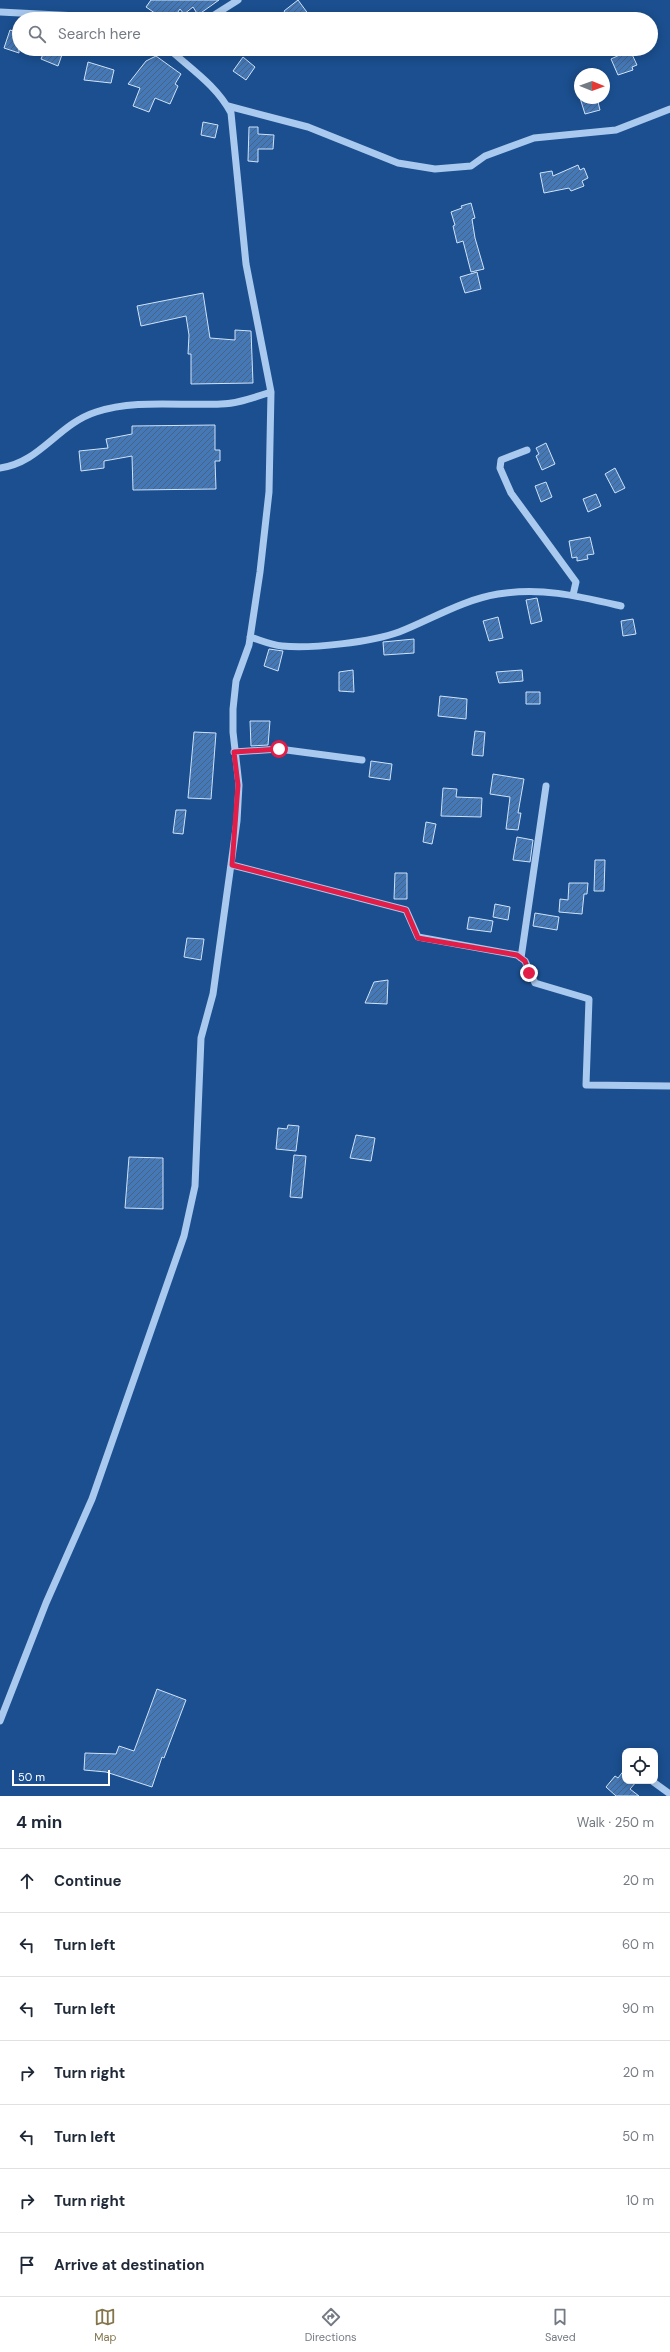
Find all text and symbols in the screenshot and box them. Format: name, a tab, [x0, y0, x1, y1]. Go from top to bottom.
search box	[12, 12, 658, 56]
icon: search	[26, 23, 48, 45]
text: Search here	[58, 24, 141, 44]
north arrow	[574, 68, 610, 104]
route start	[270, 740, 288, 758]
route end	[520, 964, 538, 982]
map controls	[622, 1748, 658, 1784]
button: locate	[622, 1748, 658, 1784]
scale bar	[12, 1768, 110, 1787]
text: 50 m	[18, 1770, 45, 1784]
text: 4 min	[16, 1811, 62, 1833]
text: Walk · 250 m	[577, 1814, 654, 1831]
icon: ahead	[16, 1870, 38, 1892]
text: Continue	[54, 1871, 122, 1891]
text: 20 m	[623, 1872, 654, 1889]
icon: left	[16, 1934, 38, 1956]
text: Turn left	[54, 1935, 115, 1955]
text: 60 m	[622, 1936, 654, 1953]
icon: left	[16, 1998, 38, 2020]
text: Turn left	[54, 1999, 115, 2019]
text: 90 m	[622, 2000, 654, 2017]
icon: right	[16, 2062, 38, 2084]
text: Turn right	[54, 2063, 125, 2083]
text: 20 m	[623, 2064, 654, 2081]
icon: left	[16, 2126, 38, 2148]
text: Turn left	[54, 2127, 115, 2147]
text: 50 m	[622, 2128, 654, 2145]
icon: right	[16, 2190, 38, 2212]
text: Turn right	[54, 2191, 125, 2211]
text: 10 m	[626, 2192, 654, 2209]
icon: arrive	[16, 2254, 38, 2276]
text: Arrive at destination	[54, 2255, 205, 2275]
tab: Map	[94, 2306, 116, 2344]
tab: Directions	[305, 2306, 357, 2344]
tab: Saved	[545, 2306, 576, 2344]

